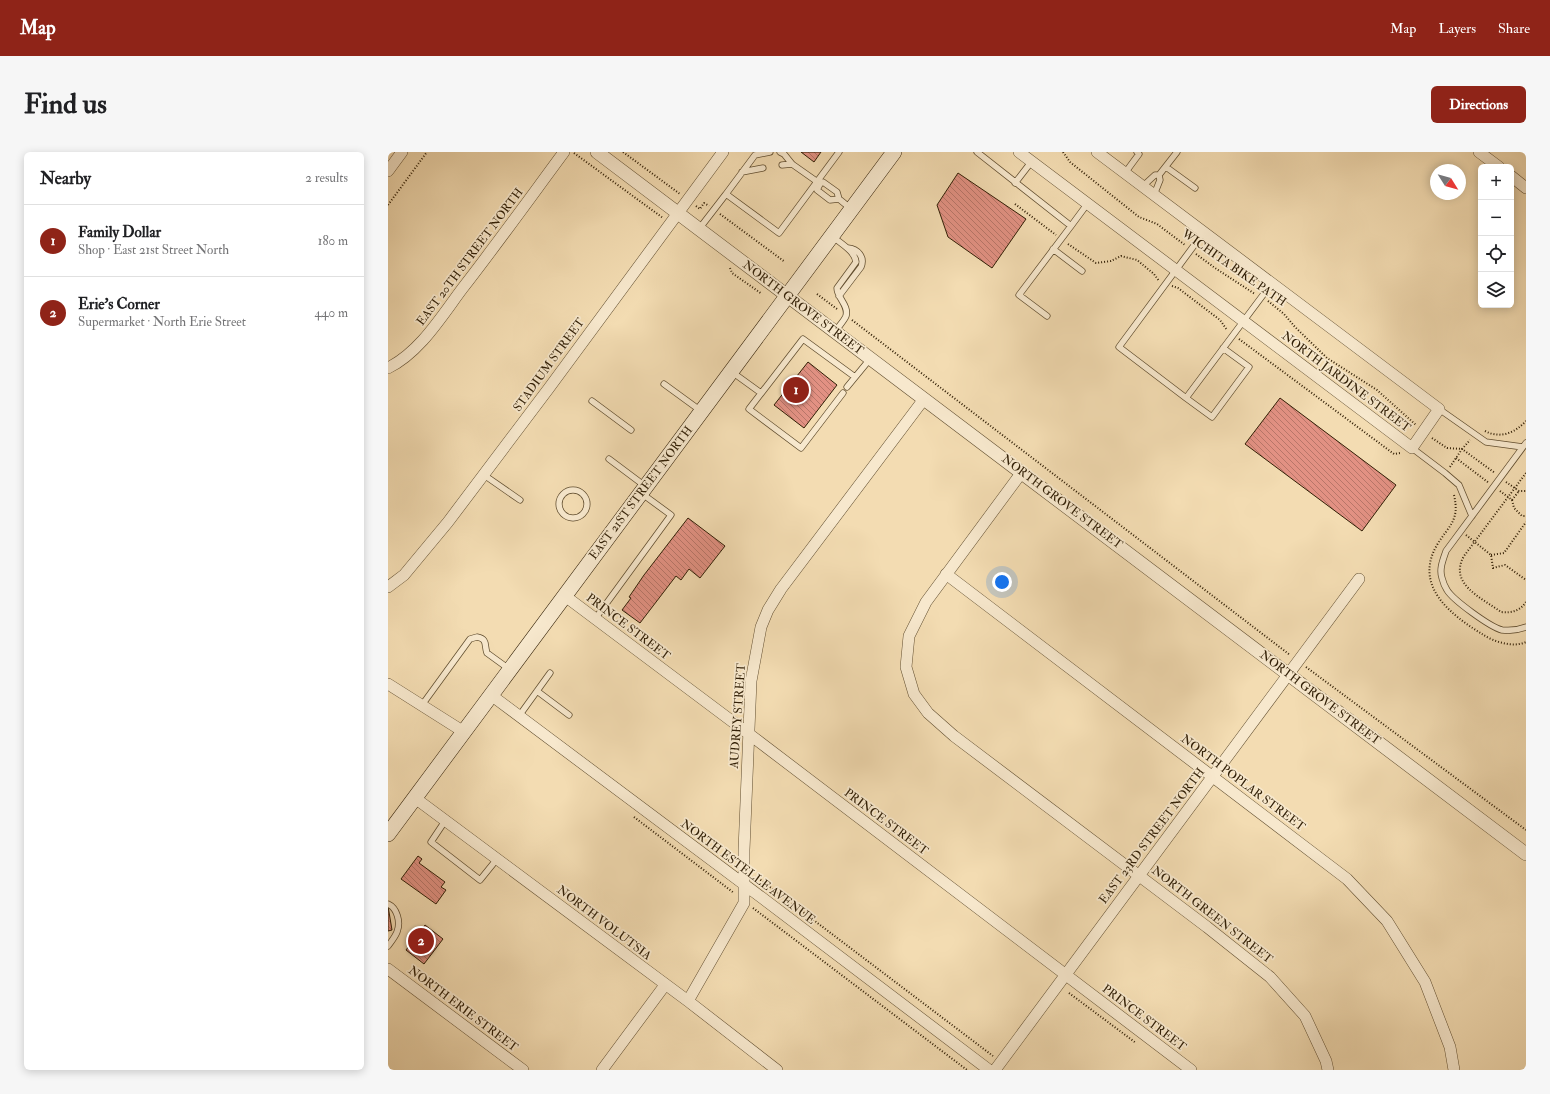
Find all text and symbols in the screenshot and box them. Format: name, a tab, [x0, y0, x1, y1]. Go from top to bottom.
text: Map	[20, 16, 56, 40]
text: Map	[1390, 20, 1416, 37]
text: Layers	[1438, 20, 1476, 37]
text: Share	[1498, 20, 1530, 37]
button: Directions	[1431, 86, 1526, 123]
text: Find us	[24, 87, 107, 122]
north arrow	[1430, 164, 1466, 200]
map controls	[1478, 164, 1514, 308]
button: +	[1478, 164, 1514, 200]
text: Nearby	[40, 168, 91, 189]
text: 2 results	[305, 170, 348, 186]
street label: EAST 20TH STREET NORTH	[413, 185, 527, 329]
button: −	[1478, 200, 1514, 236]
text: Family Dollar	[78, 223, 161, 242]
street label: WICHITA BIKE PATH	[1178, 226, 1289, 310]
text: 1	[51, 233, 55, 249]
text: 180 m	[318, 233, 348, 249]
button: locate	[1478, 236, 1514, 272]
text: Shop · East 21st Street North	[78, 242, 229, 258]
street label: NORTH GROVE STREET	[740, 258, 867, 358]
button: layers	[1478, 272, 1514, 308]
text: Erie's Corner	[78, 295, 160, 314]
text: 2	[50, 305, 56, 321]
text: 440 m	[314, 305, 348, 321]
text: Supermarket · North Erie Street	[78, 314, 246, 330]
street label: STADIUM STREET	[510, 315, 588, 415]
street label: NORTH JARDINE STREET	[1279, 329, 1414, 435]
pin: 1	[783, 375, 809, 405]
street label: EAST 21ST STREET NORTH	[586, 423, 696, 563]
street label: NORTH GROVE STREET	[999, 452, 1126, 552]
your location	[992, 572, 1012, 592]
street label: PRINCE STREET	[583, 591, 673, 664]
street label: NORTH GROVE STREET	[1257, 648, 1384, 748]
street label: AUDREY STREET	[727, 663, 749, 770]
street label: NORTH POPLAR STREET	[1178, 731, 1308, 835]
street label: EAST 23RD STREET NORTH	[1096, 765, 1208, 907]
street label: PRINCE STREET	[841, 786, 931, 859]
street label: NORTH ESTELLE AVENUE	[678, 816, 819, 928]
street label: NORTH GREEN STREET	[1149, 863, 1276, 967]
street label: NORTH VOLUTSIA	[554, 883, 654, 964]
pin: 2	[408, 926, 434, 956]
street label: NORTH ERIE STREET	[405, 963, 521, 1055]
street label: PRINCE STREET	[1099, 982, 1189, 1055]

